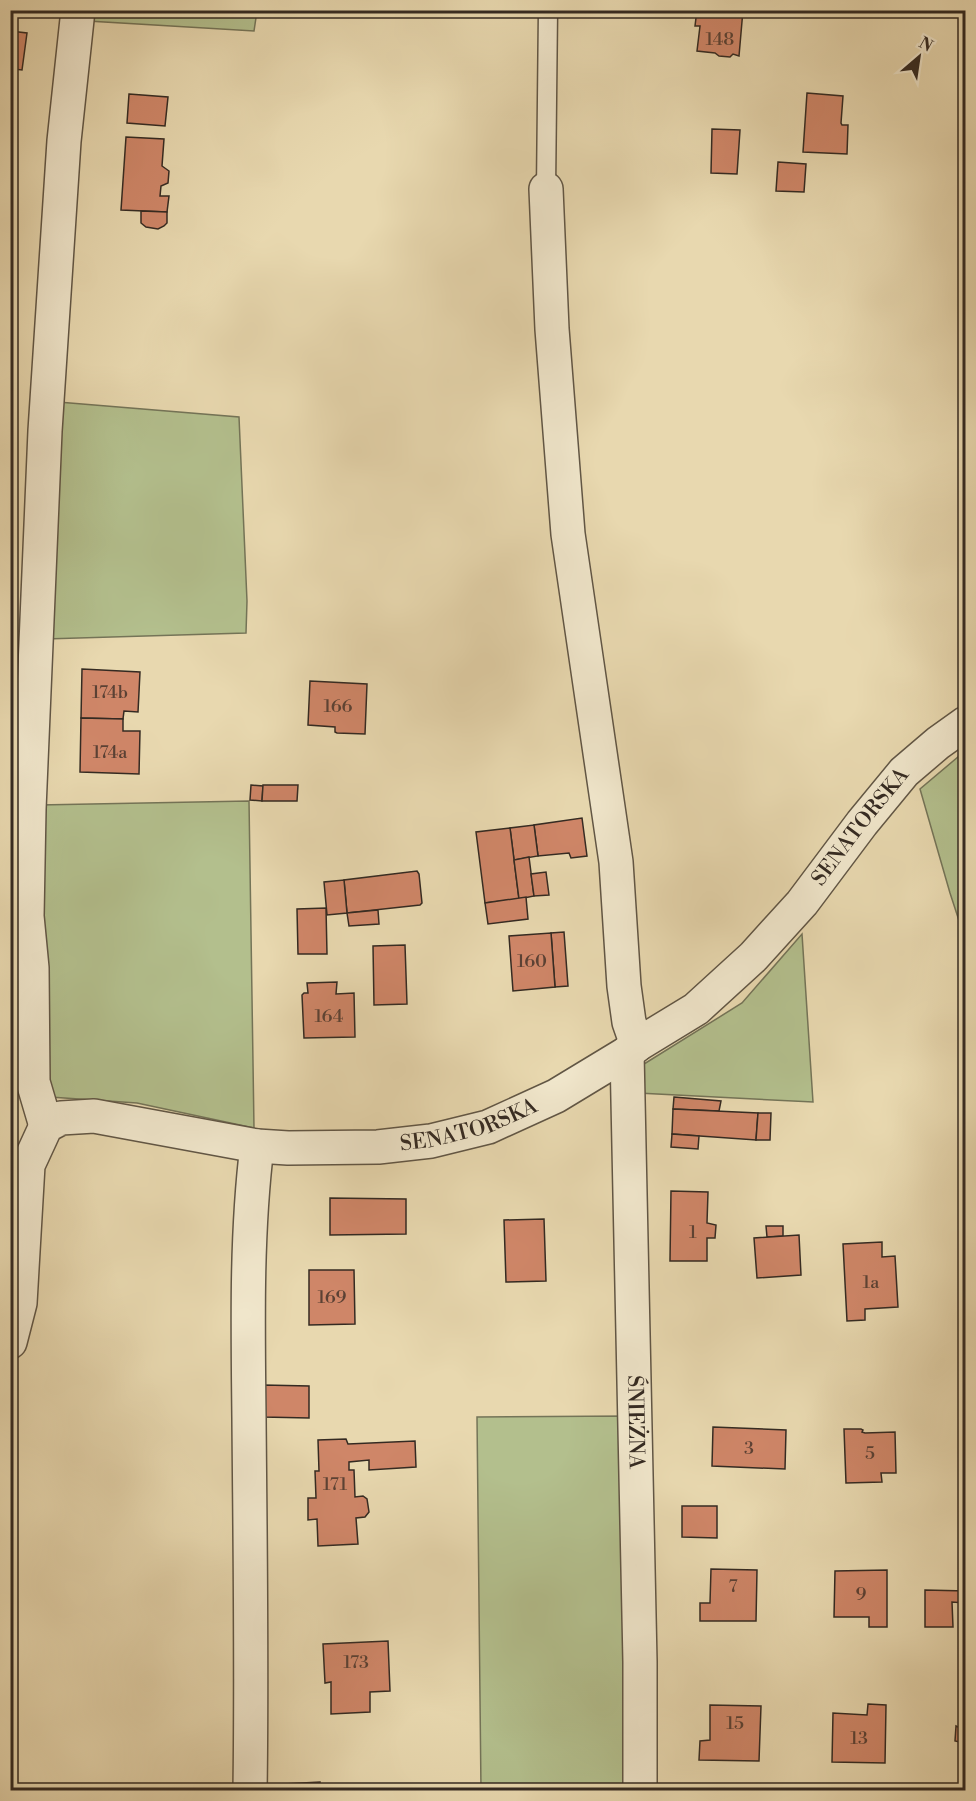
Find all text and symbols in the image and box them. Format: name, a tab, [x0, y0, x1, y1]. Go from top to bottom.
north arrow	[889, 27, 949, 87]
house number: 148	[706, 28, 734, 51]
text: N	[915, 33, 936, 57]
house number: 174b	[92, 681, 128, 704]
house number: 166	[324, 695, 353, 718]
house number: 174a	[93, 741, 128, 764]
street label: SENATORSKA	[806, 762, 915, 891]
house number: 160	[517, 950, 547, 973]
house number: 164	[314, 1005, 344, 1028]
street label: SENATORSKA	[399, 1093, 542, 1157]
house number: 1	[689, 1221, 697, 1244]
house number: 1a	[863, 1271, 880, 1294]
house number: 169	[318, 1286, 347, 1309]
street label: ŚNIEŻNA	[621, 1375, 650, 1470]
house number: 3	[744, 1437, 754, 1460]
house number: 5	[865, 1442, 875, 1465]
house number: 171	[323, 1473, 347, 1496]
house number: 7	[728, 1575, 738, 1598]
house number: 9	[856, 1583, 867, 1606]
house number: 173	[343, 1651, 369, 1674]
house number: 15	[726, 1712, 744, 1735]
house number: 13	[850, 1727, 868, 1750]

